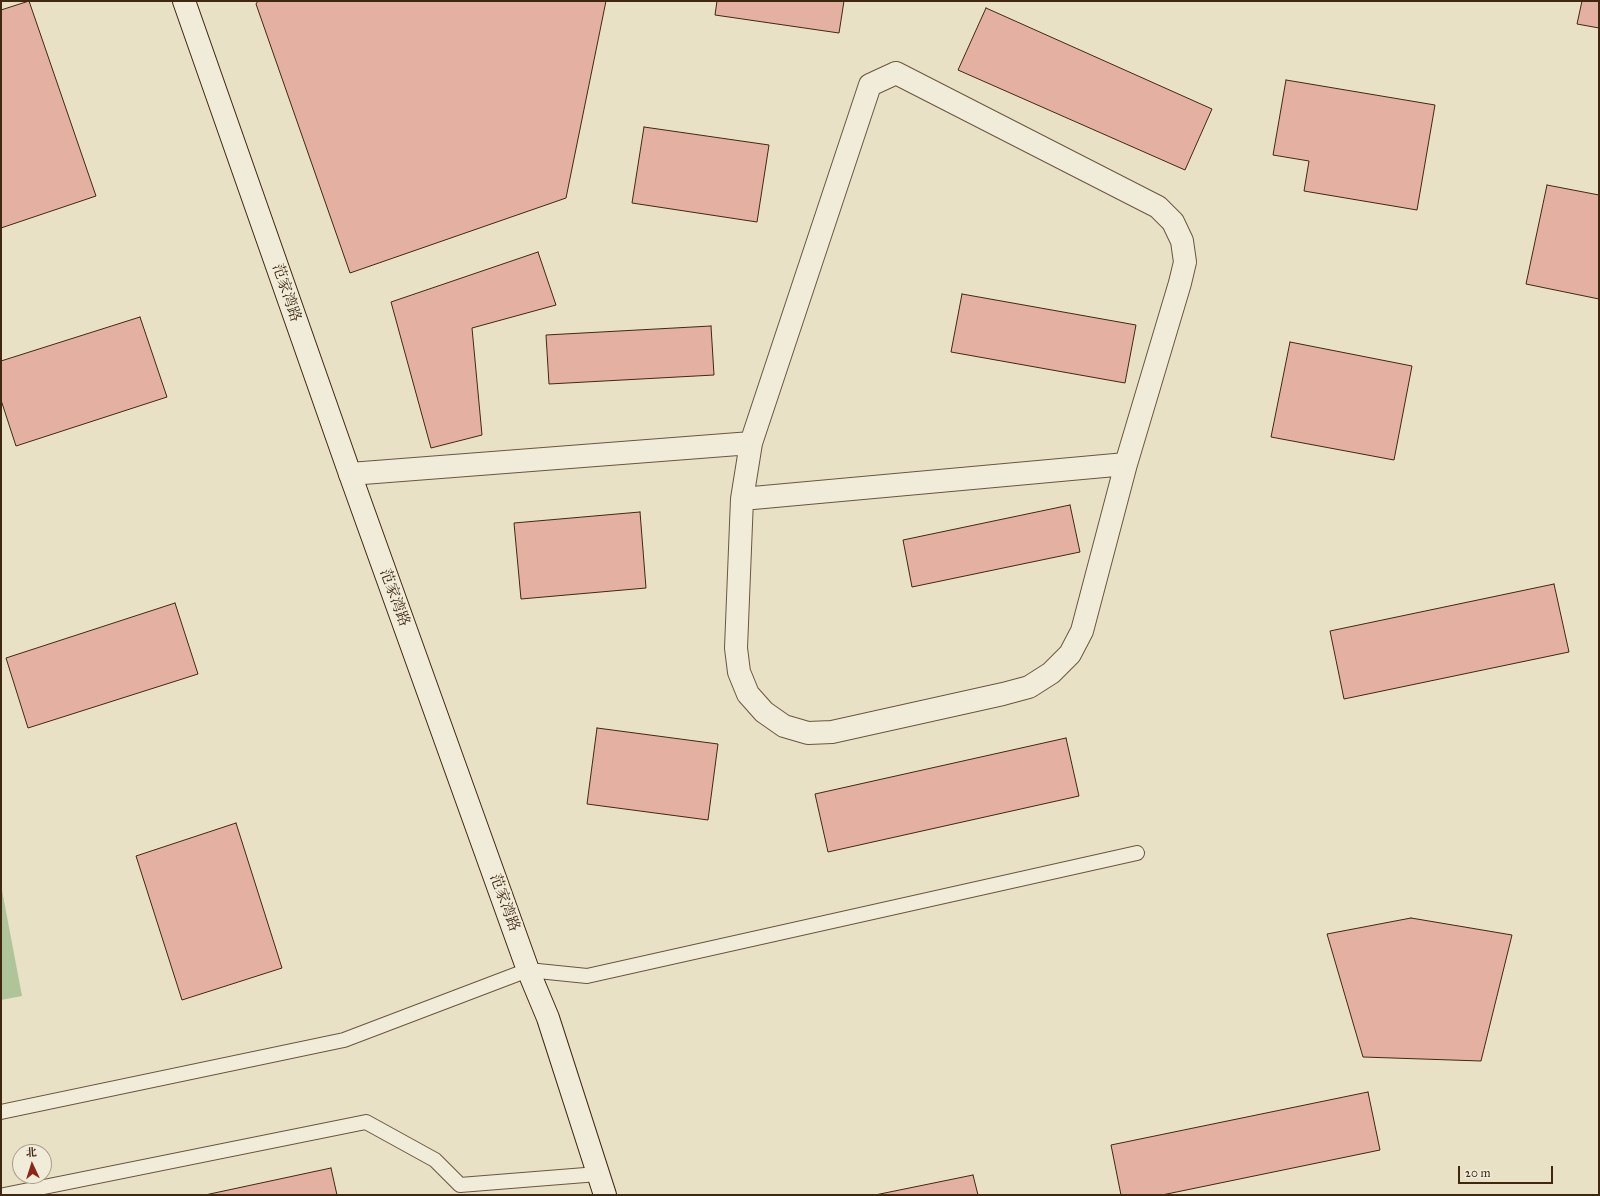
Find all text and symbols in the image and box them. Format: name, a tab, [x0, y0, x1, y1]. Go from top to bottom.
street label: 范家湾路	[268, 262, 304, 324]
street label: 范家湾路	[375, 567, 413, 629]
street label: 范家湾路	[485, 872, 523, 934]
north arrow	[12, 1144, 52, 1184]
text: 北	[25, 1146, 37, 1159]
scale bar	[1460, 1158, 1555, 1184]
text: 20 m	[1465, 1166, 1491, 1180]

